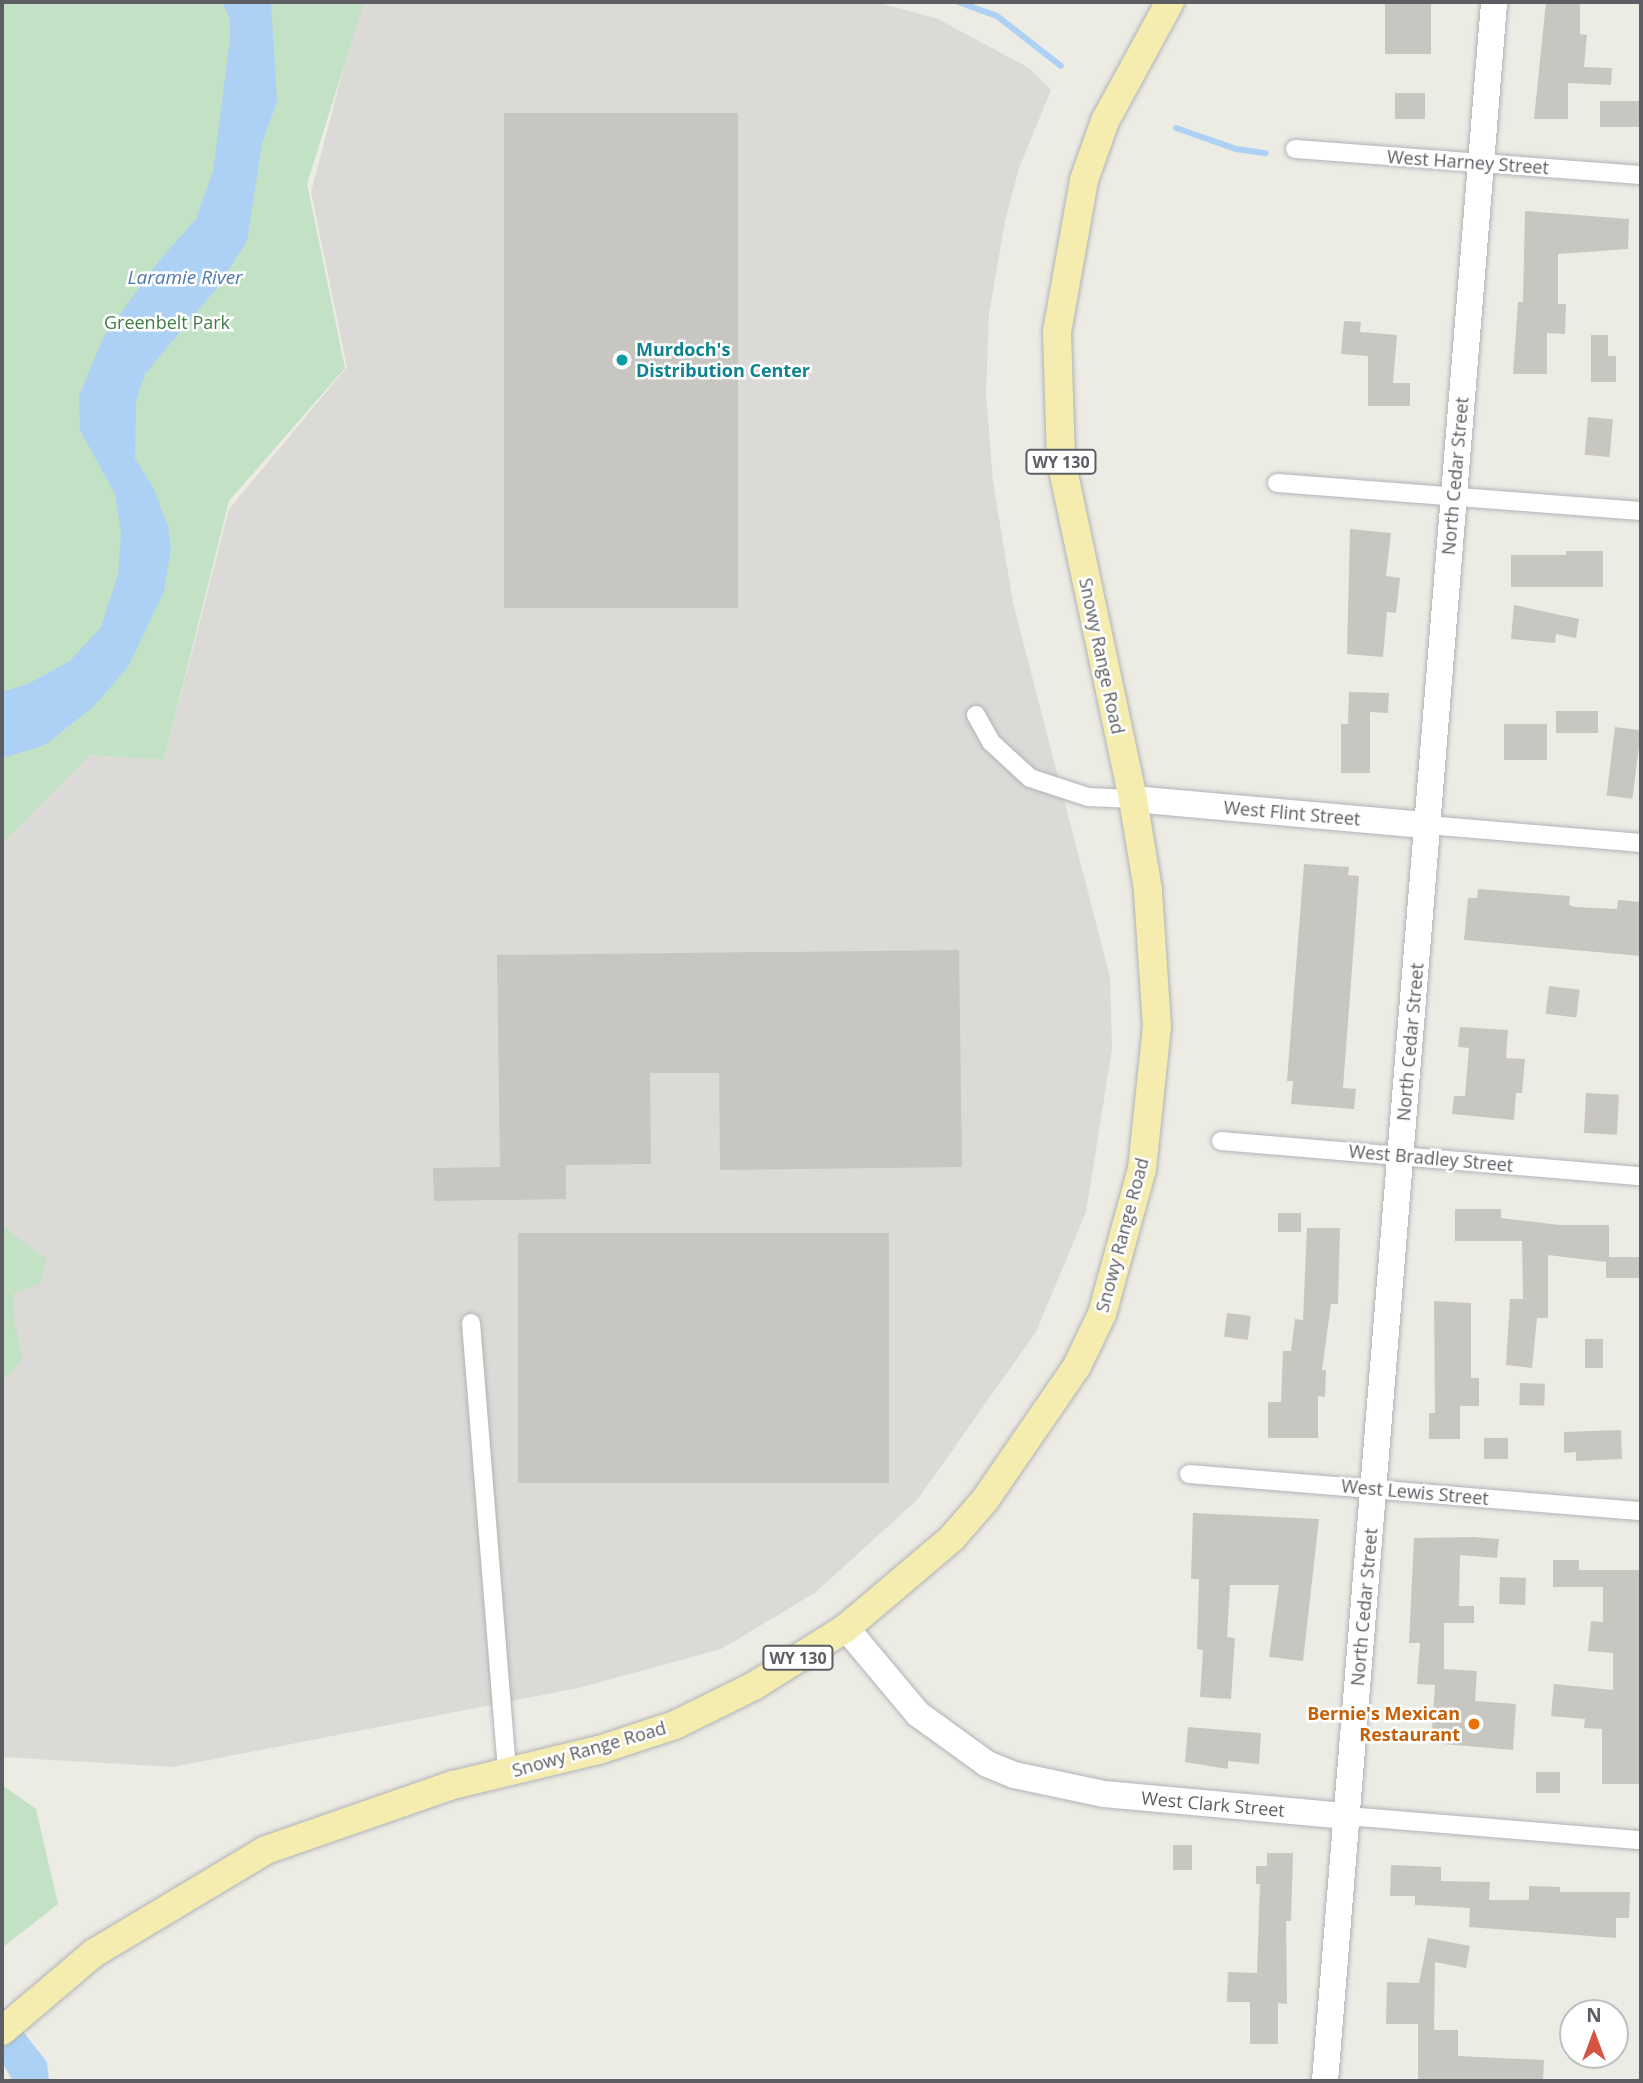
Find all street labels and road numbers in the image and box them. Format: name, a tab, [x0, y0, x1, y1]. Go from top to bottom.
street label: West Harney Street	[1386, 146, 1550, 178]
street label: North Cedar Street	[1437, 396, 1473, 556]
road number: WY 130	[1024, 449, 1098, 475]
street label: Snowy Range Road	[1075, 576, 1129, 736]
street label: West Flint Street	[1223, 796, 1361, 830]
street label: North Cedar Street	[1392, 962, 1428, 1122]
street label: West Bradley Street	[1348, 1140, 1514, 1176]
street label: Snowy Range Road	[1091, 1155, 1153, 1315]
street label: West Lewis Street	[1340, 1475, 1490, 1509]
street label: North Cedar Street	[1346, 1527, 1382, 1687]
road number: WY 130	[761, 1646, 835, 1670]
street label: Snowy Range Road	[510, 1717, 668, 1781]
street label: West Clark Street	[1140, 1787, 1286, 1821]

